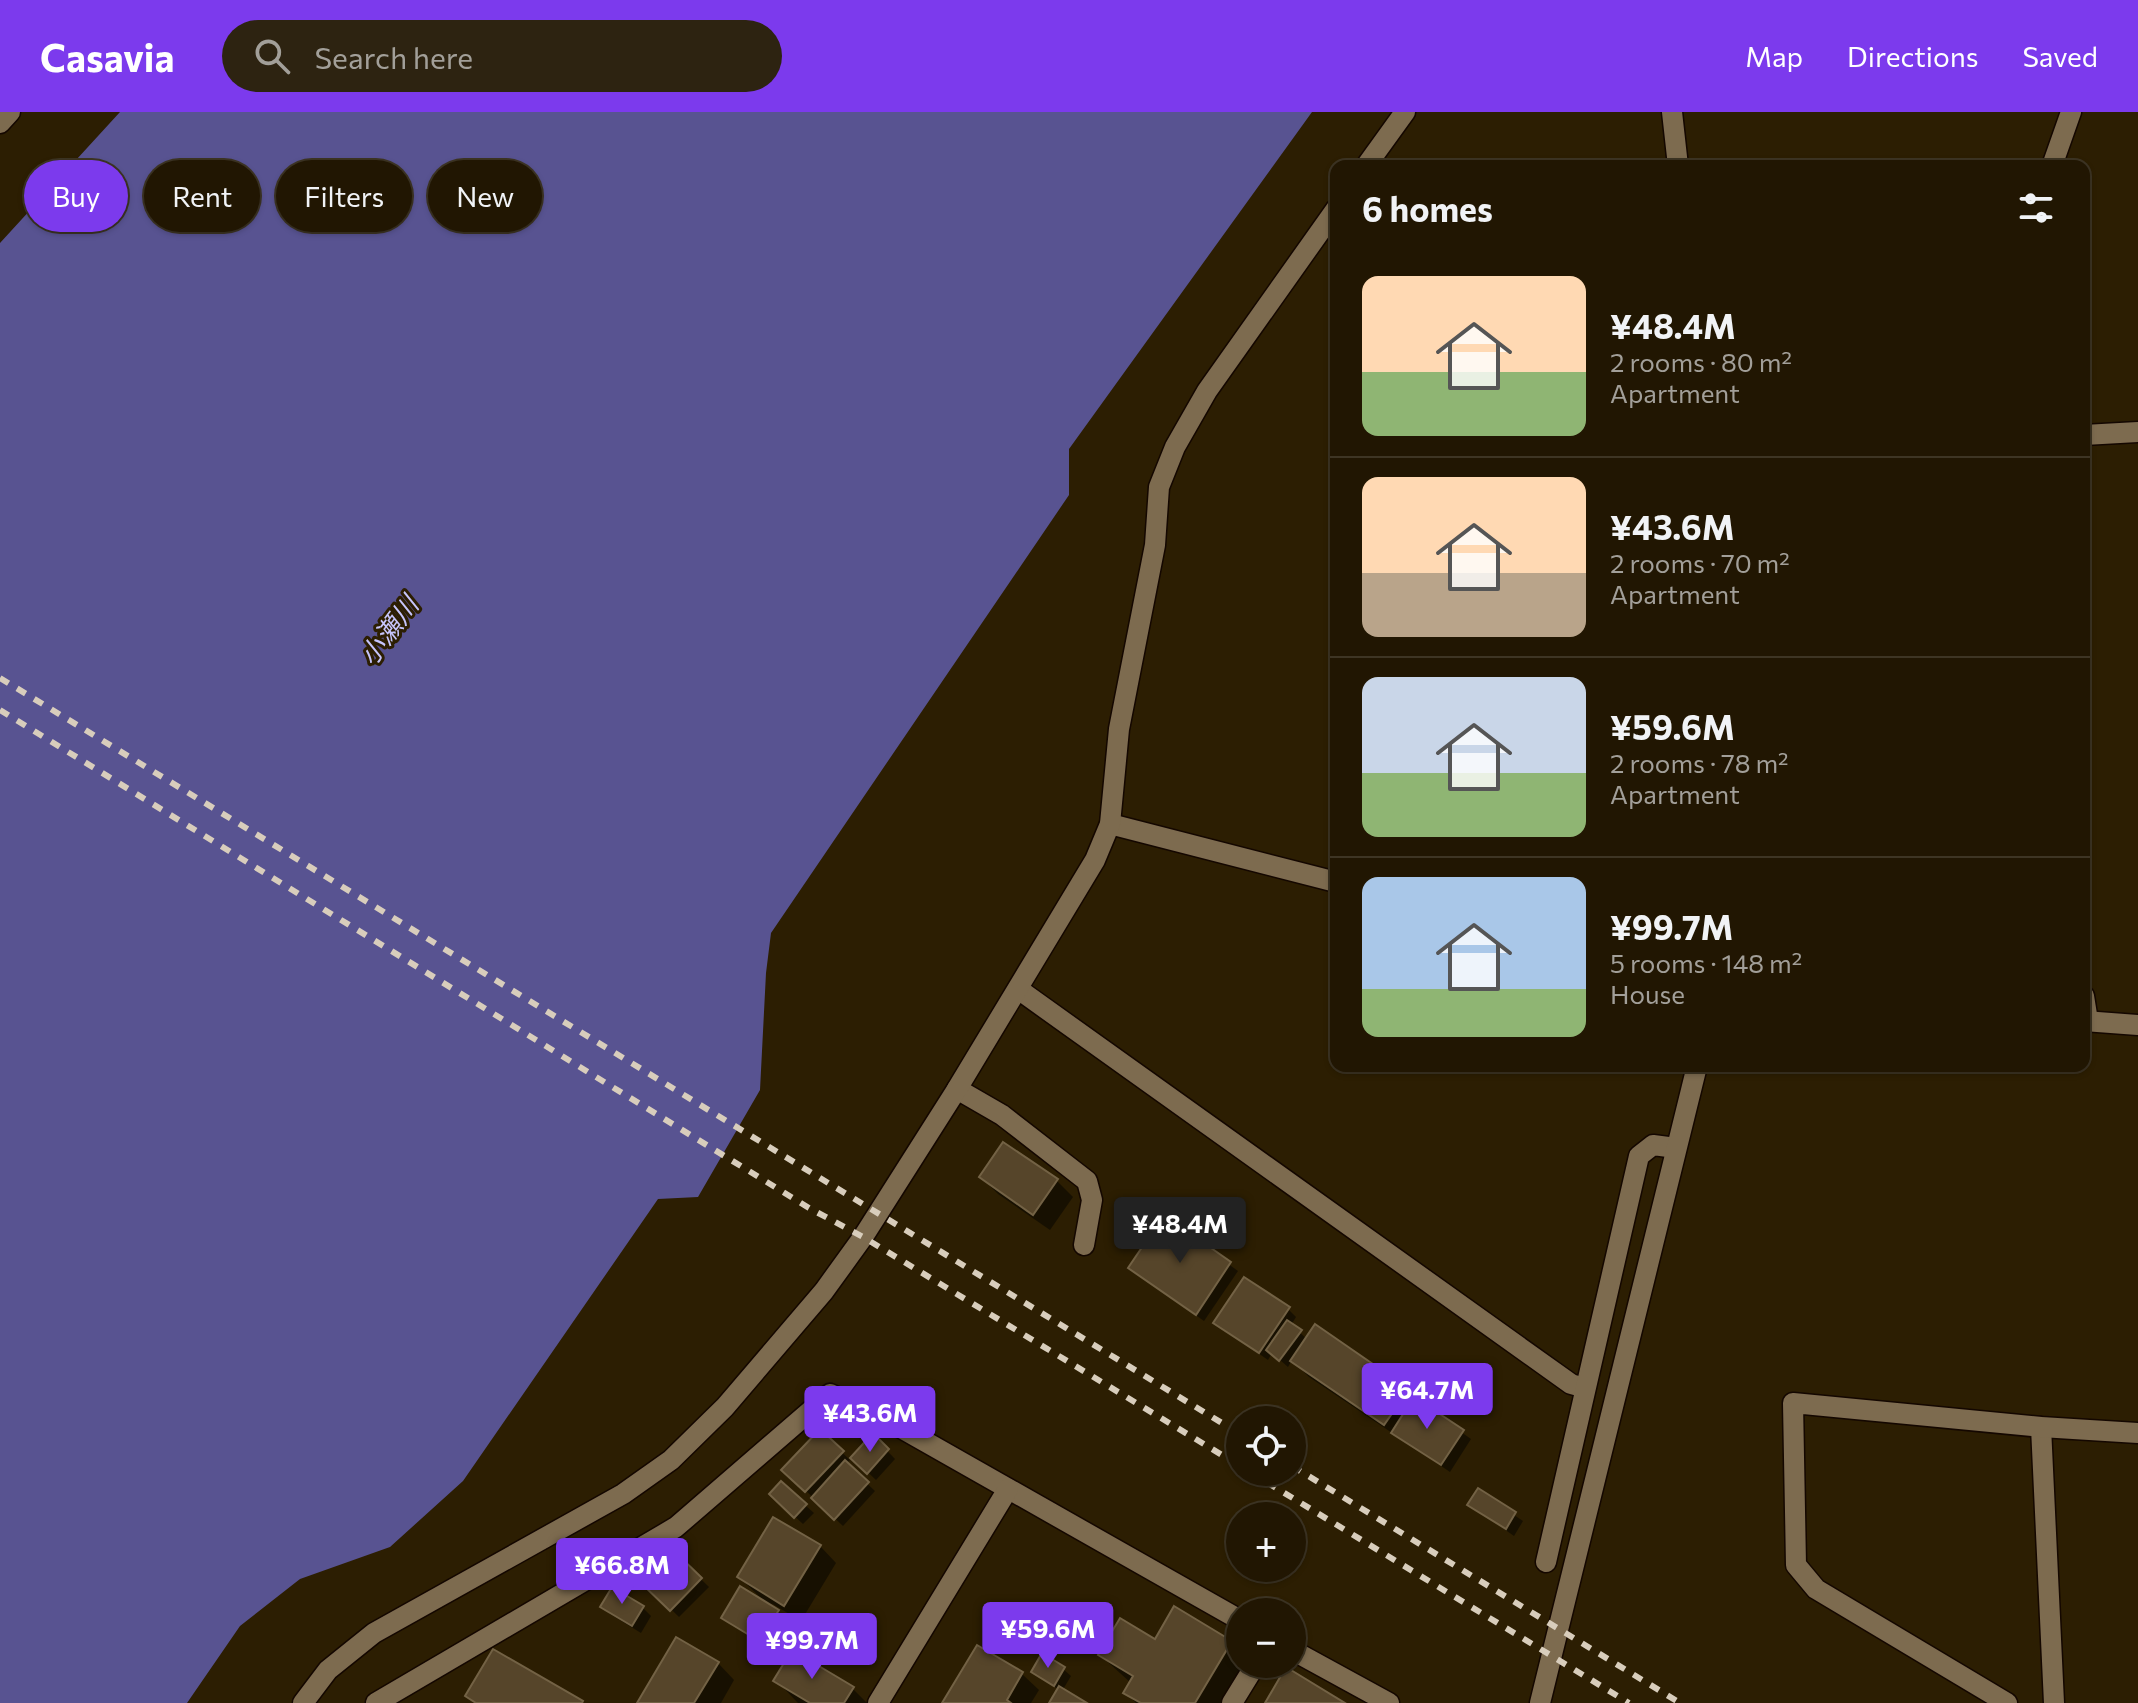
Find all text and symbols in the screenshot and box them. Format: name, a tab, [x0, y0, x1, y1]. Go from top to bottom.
search box	[222, 20, 782, 92]
text: Casavia	[40, 33, 174, 80]
icon: search	[250, 34, 294, 78]
text: Search here	[314, 38, 473, 75]
text: Map	[1745, 39, 1803, 73]
text: Directions	[1847, 39, 1978, 73]
text: Saved	[2022, 39, 2098, 73]
chip: Buy	[24, 160, 128, 232]
chip: Rent	[144, 160, 260, 232]
chip: Filters	[276, 160, 412, 232]
chip: New	[428, 160, 542, 232]
icon: filters	[2014, 186, 2058, 230]
text: 6 homes	[1362, 187, 1493, 229]
text: ¥48.4M	[1610, 304, 1736, 346]
icon: home	[1426, 308, 1522, 404]
text: 2 rooms · 80 m²	[1610, 346, 1792, 377]
text: Apartment	[1610, 377, 1740, 408]
text: ¥43.6M	[1610, 505, 1735, 547]
icon: home	[1426, 509, 1522, 605]
text: 2 rooms · 70 m²	[1610, 547, 1790, 578]
text: Apartment	[1610, 578, 1740, 609]
water label: 小瀬川	[352, 587, 425, 671]
text: ¥59.6M	[1610, 705, 1735, 747]
icon: home	[1426, 709, 1522, 805]
text: 2 rooms · 78 m²	[1610, 747, 1789, 778]
text: Apartment	[1610, 778, 1740, 809]
text: ¥99.7M	[1610, 905, 1733, 947]
icon: home	[1426, 909, 1522, 1005]
text: 5 rooms · 148 m²	[1610, 947, 1802, 978]
text: House	[1610, 978, 1685, 1009]
pin: ¥48.4M	[1115, 1197, 1245, 1265]
text: ¥48.4M	[1132, 1207, 1228, 1238]
pin: ¥64.7M	[1362, 1363, 1492, 1431]
text: ¥64.7M	[1380, 1373, 1474, 1404]
pin: ¥43.6M	[805, 1386, 935, 1454]
text: ¥43.6M	[822, 1396, 918, 1427]
map controls	[1226, 1406, 1306, 1678]
button: locate	[1226, 1406, 1306, 1486]
button: +	[1226, 1502, 1306, 1582]
pin: ¥66.8M	[557, 1538, 687, 1606]
text: ¥66.8M	[574, 1548, 670, 1579]
button: −	[1226, 1598, 1306, 1678]
pin: ¥59.6M	[983, 1602, 1113, 1670]
text: ¥59.6M	[1000, 1612, 1096, 1643]
pin: ¥99.7M	[747, 1613, 877, 1681]
text: ¥99.7M	[765, 1623, 859, 1654]

